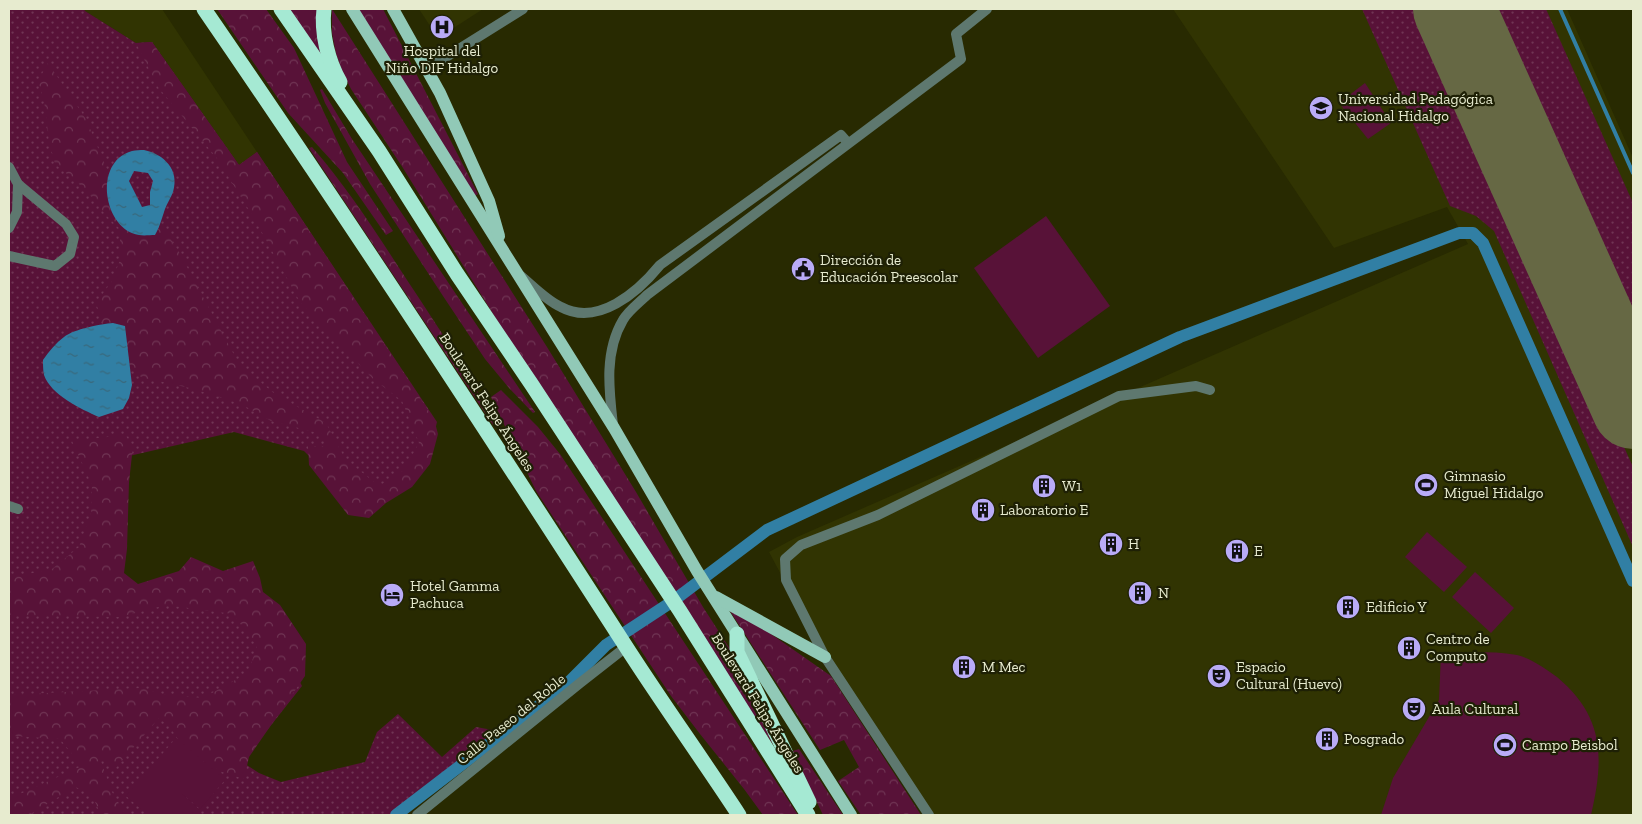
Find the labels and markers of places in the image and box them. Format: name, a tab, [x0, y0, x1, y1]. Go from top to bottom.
hospital icon: Hospital del Niño DIF Hidalgo	[429, 14, 455, 40]
place label: Hospital del Niño DIF Hidalgo	[386, 42, 498, 77]
place label: Universidad Pedagógica Nacional Hidalgo	[1338, 90, 1493, 125]
school or university icon: Universidad Pedagógica Nacional Hidalgo	[1308, 95, 1334, 121]
place label: Dirección de Educación Preescolar	[820, 251, 958, 286]
public building icon: Dirección de Educación Preescolar	[790, 256, 816, 282]
place label: Gimnasio Miguel Hidalgo	[1444, 467, 1544, 502]
sports icon: Gimnasio Miguel Hidalgo	[1413, 472, 1439, 498]
building icon: W1	[1031, 473, 1057, 499]
place label: W1	[1062, 477, 1082, 495]
building icon: Laboratorio E	[970, 497, 996, 523]
place label: Laboratorio E	[1000, 501, 1089, 519]
building icon: H	[1098, 531, 1124, 557]
place label: H	[1128, 535, 1139, 553]
building icon: E	[1224, 538, 1250, 564]
place label: E	[1254, 542, 1263, 560]
place label: Hotel Gamma Pachuca	[410, 577, 499, 612]
building icon: N	[1127, 580, 1153, 606]
hotel icon: Hotel Gamma Pachuca	[379, 582, 405, 608]
place label: N	[1158, 584, 1169, 602]
building icon: Edificio Y	[1335, 594, 1361, 620]
place label: Edificio Y	[1366, 598, 1428, 616]
place label: Centro de Computo	[1426, 630, 1490, 665]
building icon: Centro de Computo	[1396, 635, 1422, 661]
building icon: M Mec	[951, 654, 977, 680]
place label: M Mec	[982, 658, 1026, 676]
place label: Espacio Cultural (Huevo)	[1236, 658, 1342, 693]
theatre icon: Espacio Cultural (Huevo)	[1206, 663, 1232, 689]
theatre icon: Aula Cultural	[1401, 696, 1427, 722]
place label: Aula Cultural	[1432, 700, 1518, 718]
building icon: Posgrado	[1314, 726, 1340, 752]
place label: Posgrado	[1344, 730, 1405, 748]
sports icon: Campo Beisbol	[1492, 732, 1518, 758]
place label: Campo Beisbol	[1522, 736, 1618, 754]

